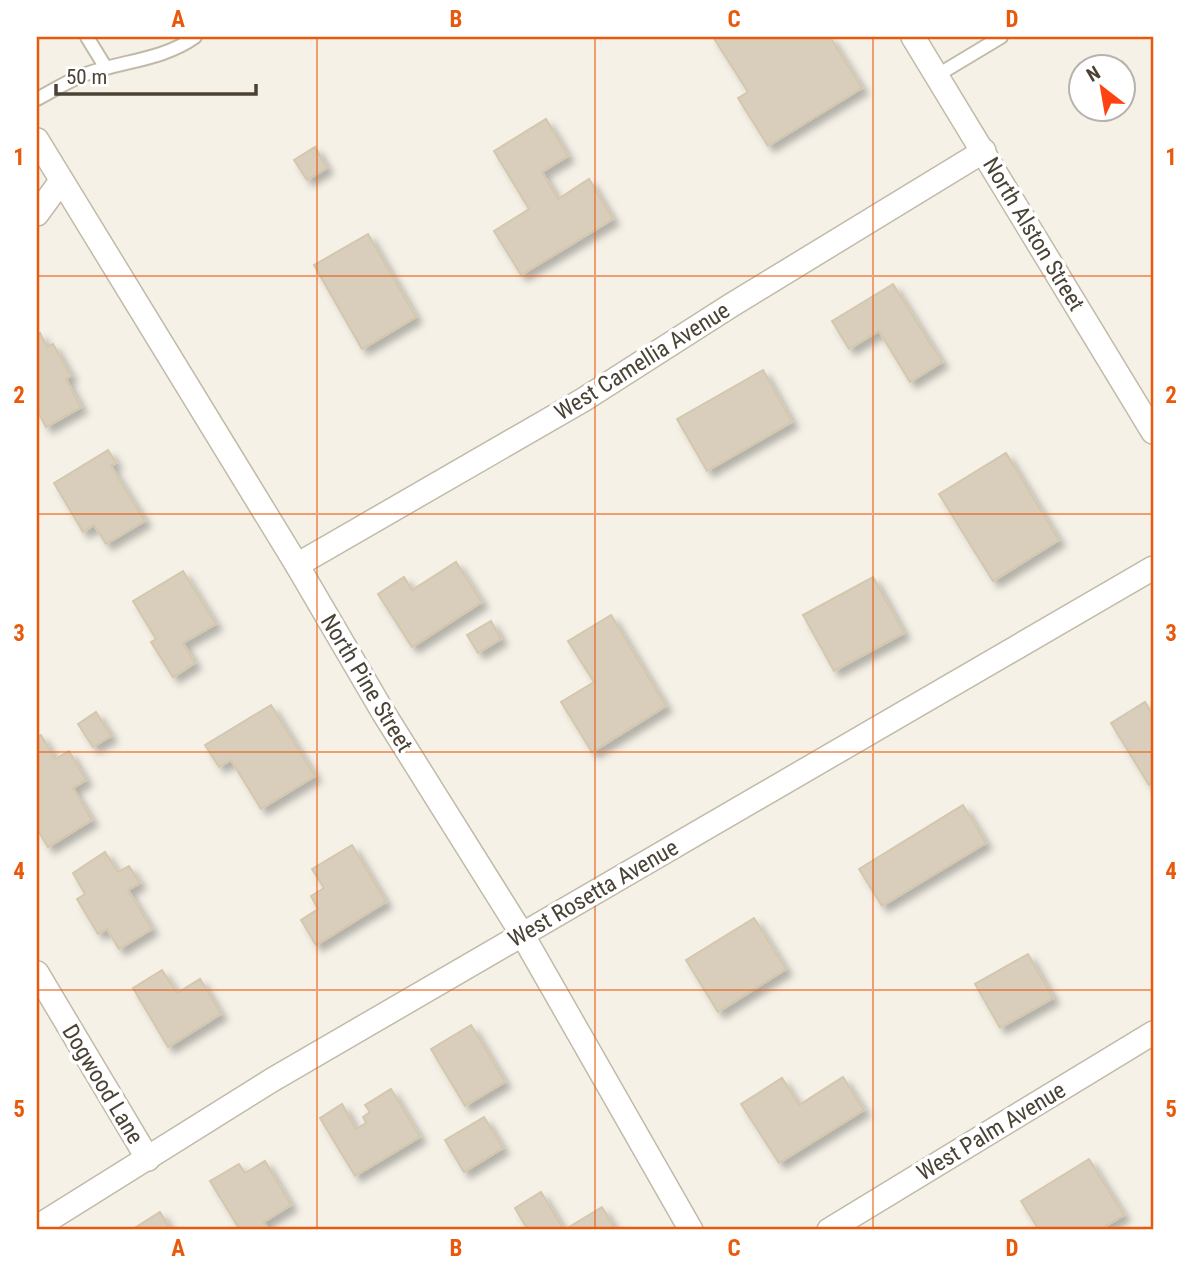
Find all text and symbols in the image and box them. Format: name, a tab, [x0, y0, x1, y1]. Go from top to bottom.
text: A	[171, 6, 185, 33]
text: B	[450, 6, 462, 33]
text: C	[727, 6, 741, 33]
text: D	[1006, 6, 1019, 33]
scale bar	[56, 52, 256, 96]
north arrow	[1068, 52, 1138, 122]
text: N	[1083, 61, 1104, 87]
text: 50 m	[66, 65, 107, 89]
text: 1	[13, 144, 25, 171]
text: 1	[1165, 144, 1177, 171]
street label: North Alston Street	[977, 153, 1090, 316]
street label: West Camellia Avenue	[550, 297, 735, 426]
text: 2	[13, 382, 25, 409]
text: 2	[1165, 382, 1177, 409]
street label: North Pine Street	[315, 610, 418, 757]
text: 3	[13, 620, 25, 647]
text: 3	[1165, 620, 1177, 647]
street label: West Rosetta Avenue	[504, 834, 683, 953]
text: 4	[13, 858, 25, 885]
text: 4	[1165, 858, 1177, 885]
street label: Dogwood Lane	[56, 1020, 149, 1149]
street label: West Palm Avenue	[912, 1077, 1070, 1186]
text: 5	[13, 1096, 25, 1123]
text: 5	[1165, 1096, 1177, 1123]
text: A	[171, 1235, 185, 1262]
text: B	[450, 1235, 462, 1262]
text: C	[727, 1235, 741, 1262]
text: D	[1006, 1235, 1019, 1262]

